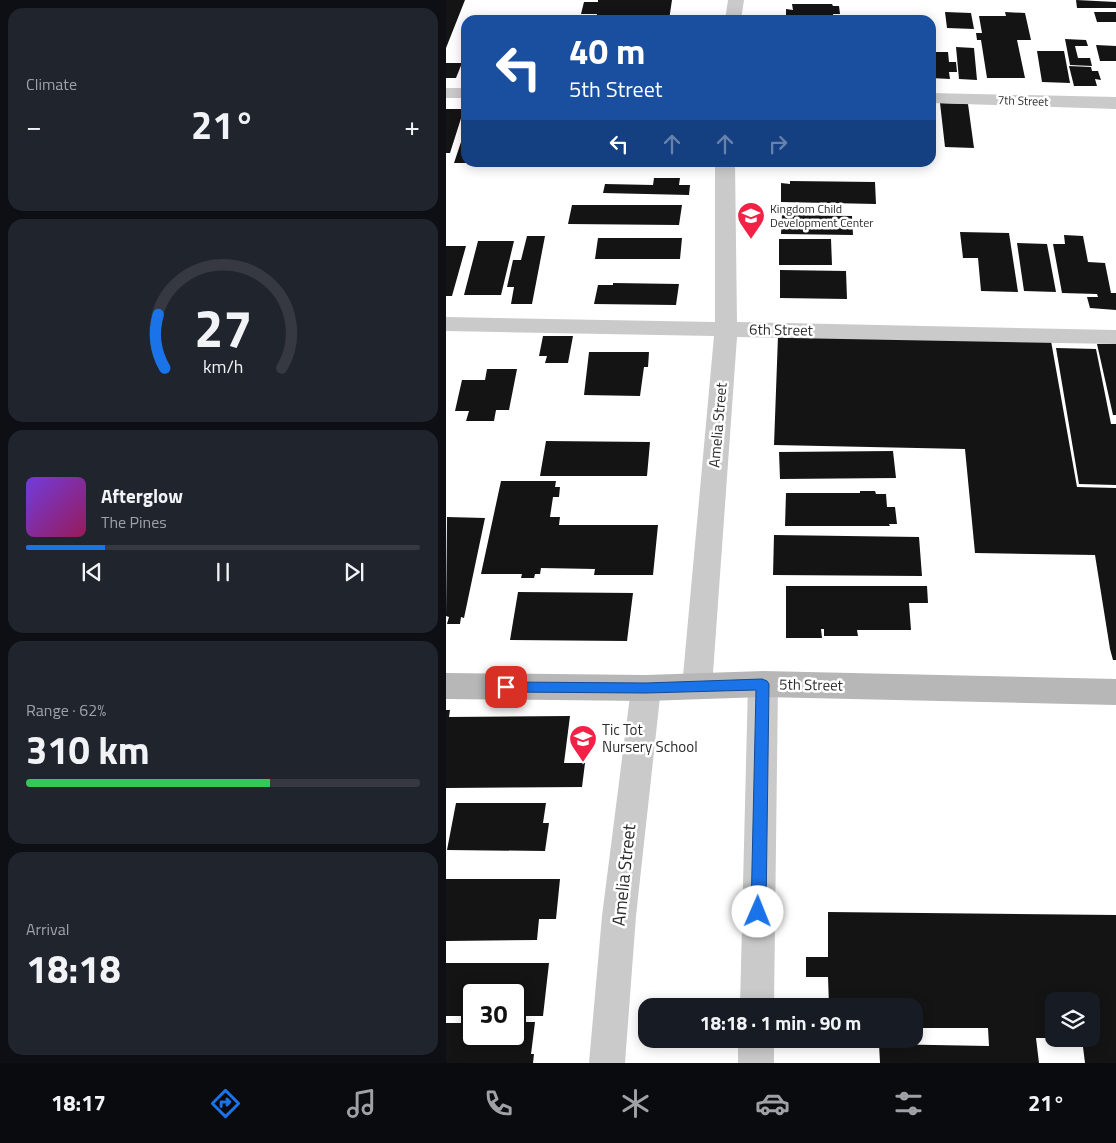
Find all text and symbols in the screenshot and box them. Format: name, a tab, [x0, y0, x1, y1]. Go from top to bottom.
text: 40 m	[569, 24, 645, 78]
icon: left	[486, 35, 551, 100]
text: Climate	[26, 72, 77, 96]
text: 5th Street	[569, 72, 662, 106]
street label: 7th Street	[997, 90, 1050, 111]
text: 21°	[191, 96, 255, 154]
text: −	[26, 104, 42, 147]
text: +	[404, 104, 420, 147]
icon: left	[605, 130, 633, 158]
icon: ahead	[658, 130, 686, 158]
icon: ahead	[711, 130, 739, 158]
icon: right	[764, 130, 792, 158]
place label: Kingdom Child Development Center	[770, 199, 874, 232]
school or university icon: Kingdom Child Development Center	[736, 201, 766, 240]
text: 27	[194, 288, 252, 367]
street label: 6th Street	[749, 317, 814, 342]
text: km/h	[203, 353, 243, 380]
street label: Amelia Street	[702, 381, 733, 468]
text: Afterglow	[101, 481, 183, 510]
text: The Pines	[101, 510, 167, 534]
icon: previous	[78, 558, 106, 586]
icon: pause	[209, 558, 237, 586]
icon: next	[340, 558, 368, 586]
pin	[485, 666, 527, 708]
street label: 5th Street	[779, 672, 844, 697]
icon: arrive	[492, 673, 520, 701]
text: Range · 62%	[26, 698, 106, 722]
place label: Tic Tot Nursery School	[602, 718, 698, 758]
text: 310 km	[26, 721, 150, 779]
school or university icon: Tic Tot Nursery School	[568, 724, 598, 763]
street label: Amelia Street	[605, 822, 642, 927]
position arrow	[731, 885, 783, 937]
text: Arrival	[26, 917, 69, 941]
text: 18:18	[26, 940, 121, 998]
speed limit sign: 30	[461, 982, 526, 1047]
map controls	[1045, 992, 1100, 1047]
button: layers	[1045, 992, 1100, 1047]
text: 18:18 · 1 min · 90 m	[700, 1008, 861, 1037]
text: 18:17	[51, 1086, 106, 1120]
icon: directions	[208, 1086, 243, 1121]
icon: music	[344, 1086, 379, 1121]
icon: phone	[481, 1086, 516, 1121]
icon: climate	[618, 1086, 653, 1121]
icon: car	[755, 1086, 790, 1121]
icon: filters	[891, 1086, 926, 1121]
text: 21°	[1028, 1086, 1065, 1120]

